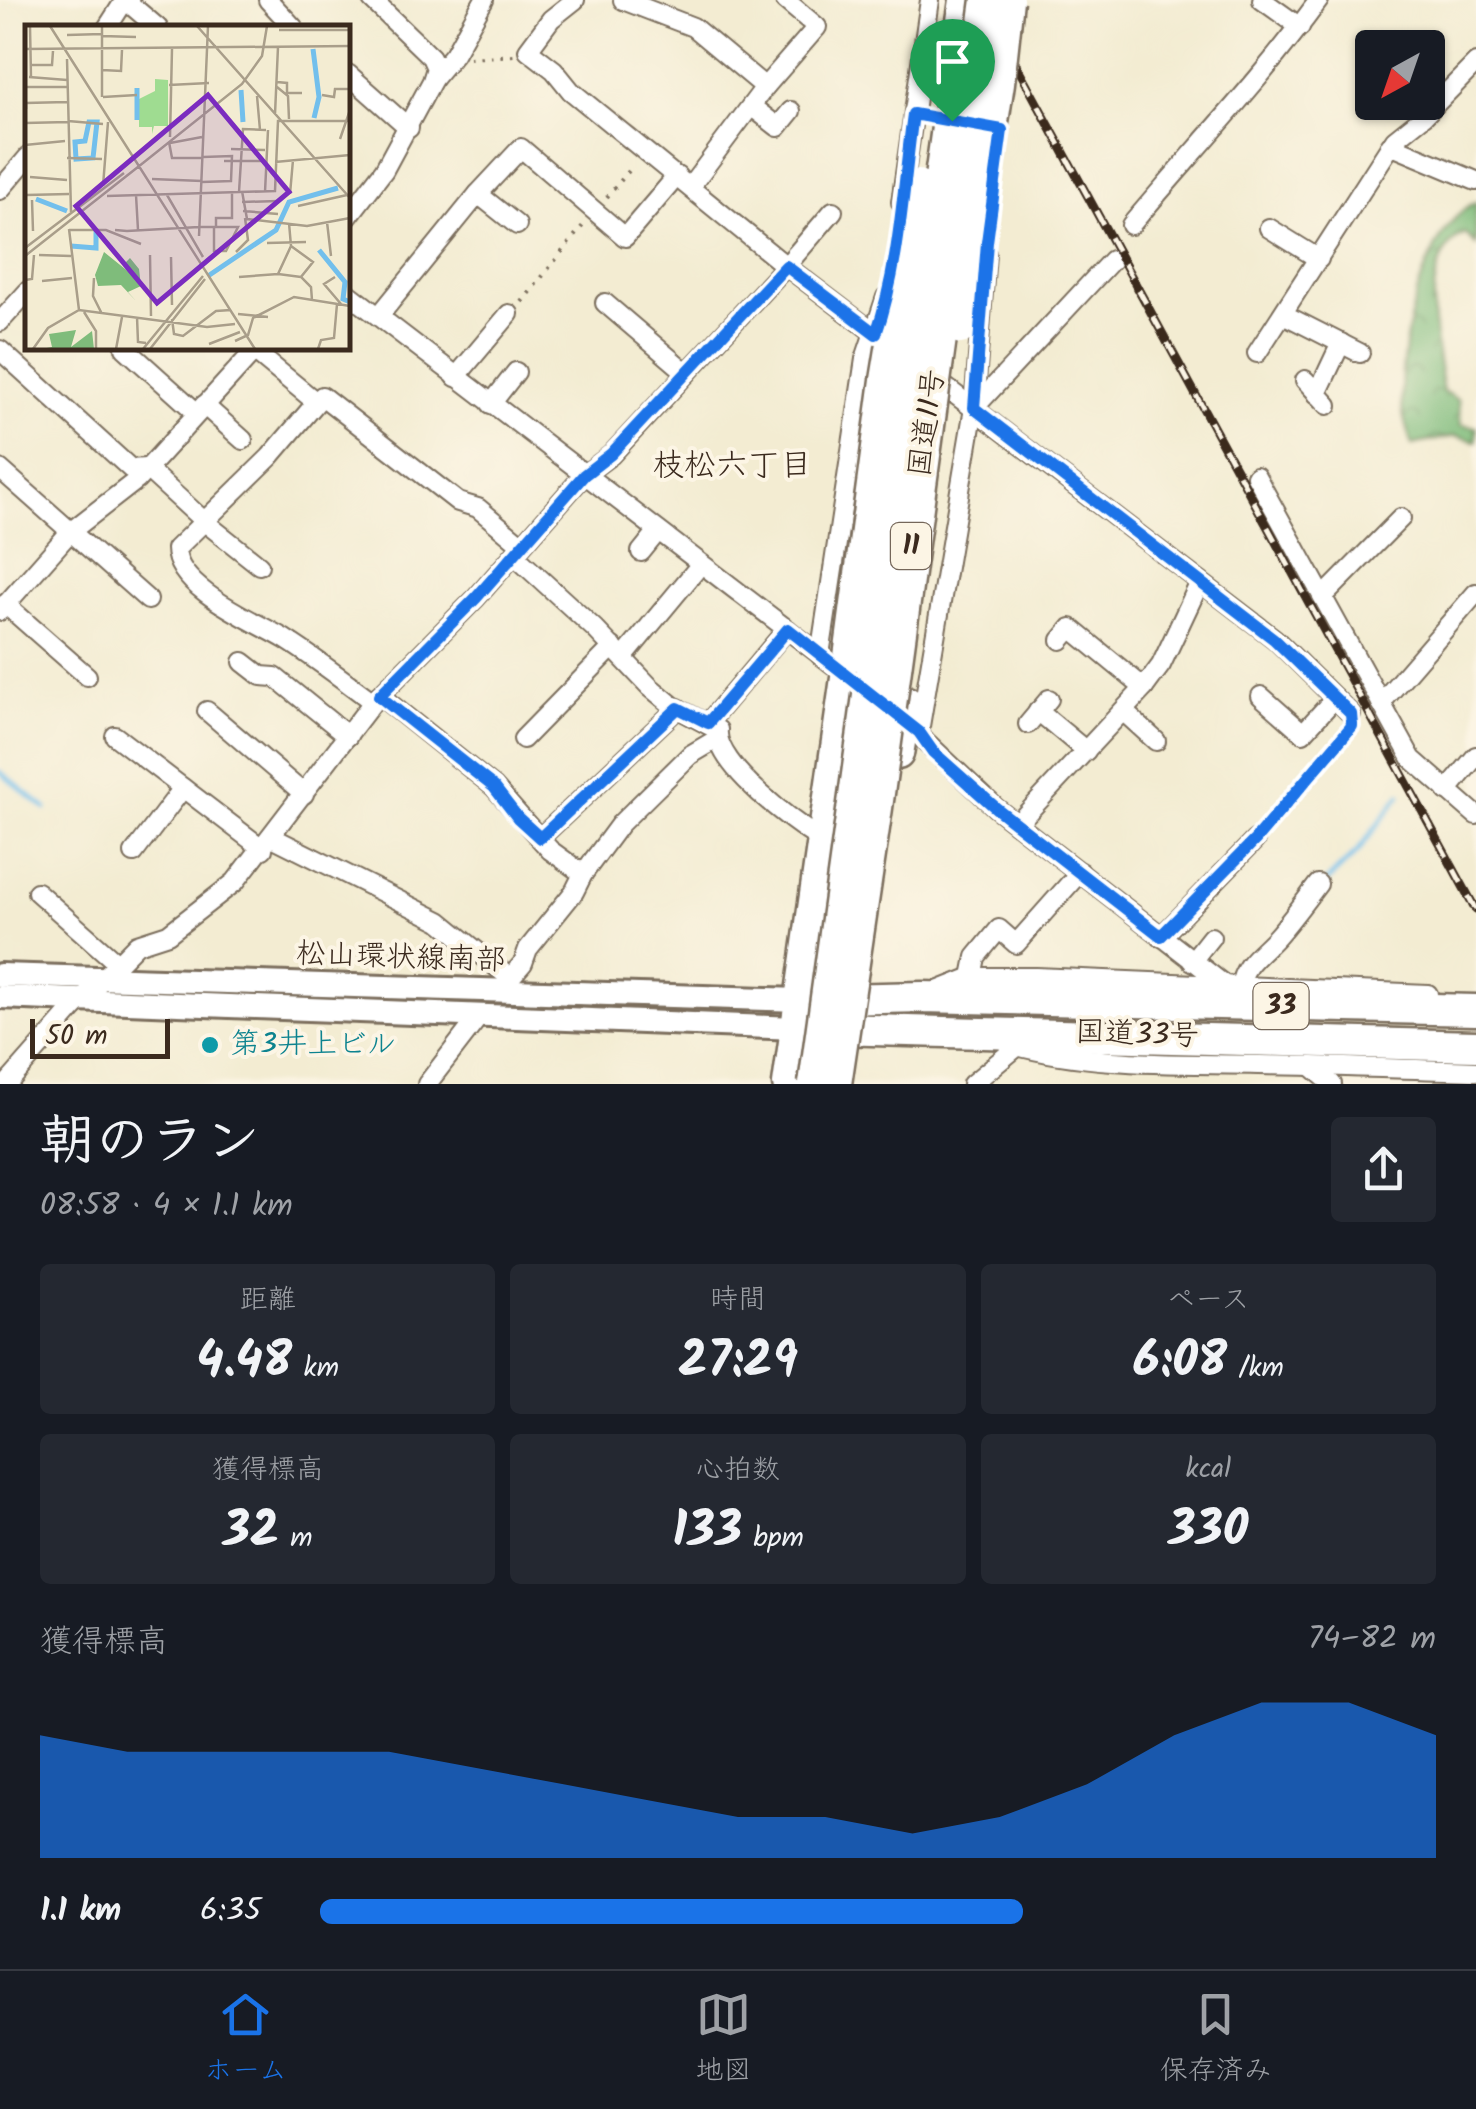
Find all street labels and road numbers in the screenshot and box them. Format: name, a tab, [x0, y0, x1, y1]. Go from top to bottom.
street label: 国道11号	[897, 366, 959, 480]
road number: 11	[891, 523, 931, 569]
street label: 松山環状線南部	[295, 930, 507, 986]
road number: 33	[1254, 983, 1308, 1029]
street label: 国道33号	[1074, 1009, 1200, 1061]

